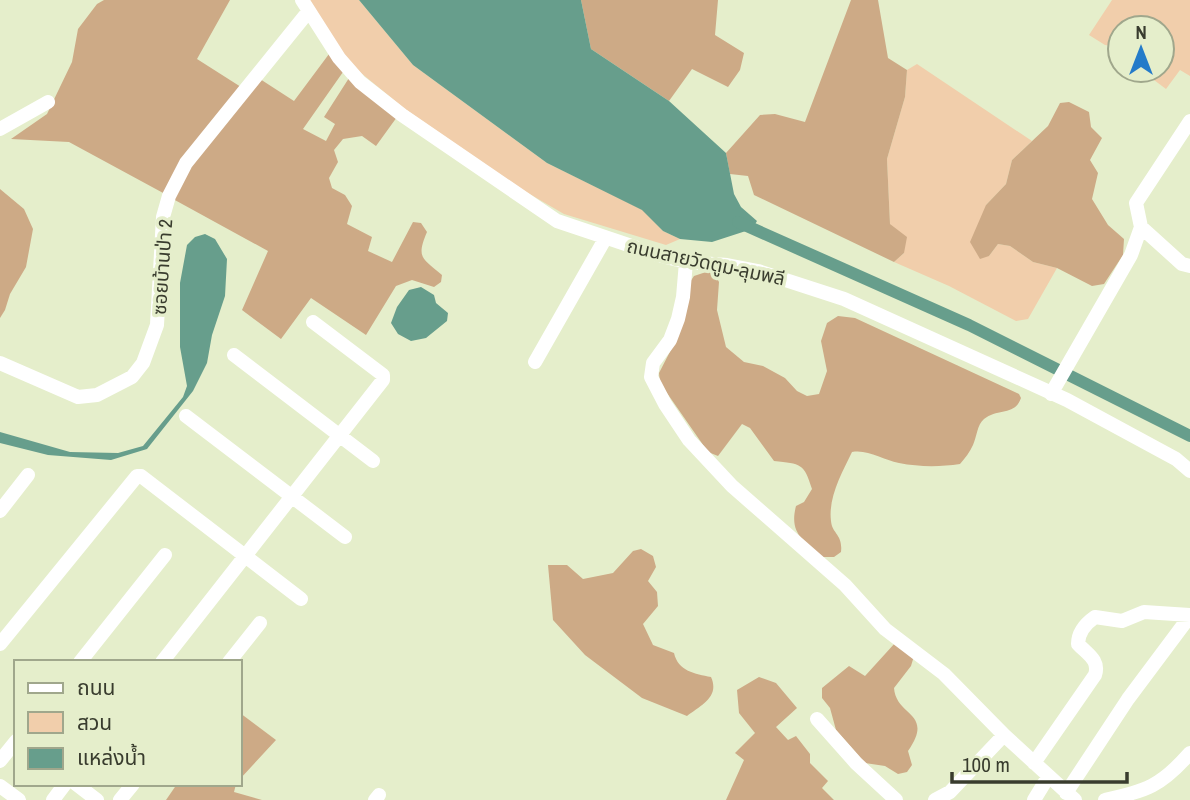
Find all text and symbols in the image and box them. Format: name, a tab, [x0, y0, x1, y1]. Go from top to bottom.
north arrow	[1106, 14, 1176, 84]
text: N	[1135, 19, 1147, 45]
street label: ซอยบ้านป่า 2	[146, 218, 178, 316]
street label: ถนนสายวัดตูม-ลุมพลี	[624, 233, 788, 291]
legend	[14, 660, 242, 786]
text: ถนน	[77, 673, 115, 702]
text: สวน	[77, 708, 112, 737]
scale bar	[952, 740, 1127, 784]
text: แหล่งน้ำ	[77, 743, 146, 772]
text: 100 m	[962, 750, 1010, 779]

